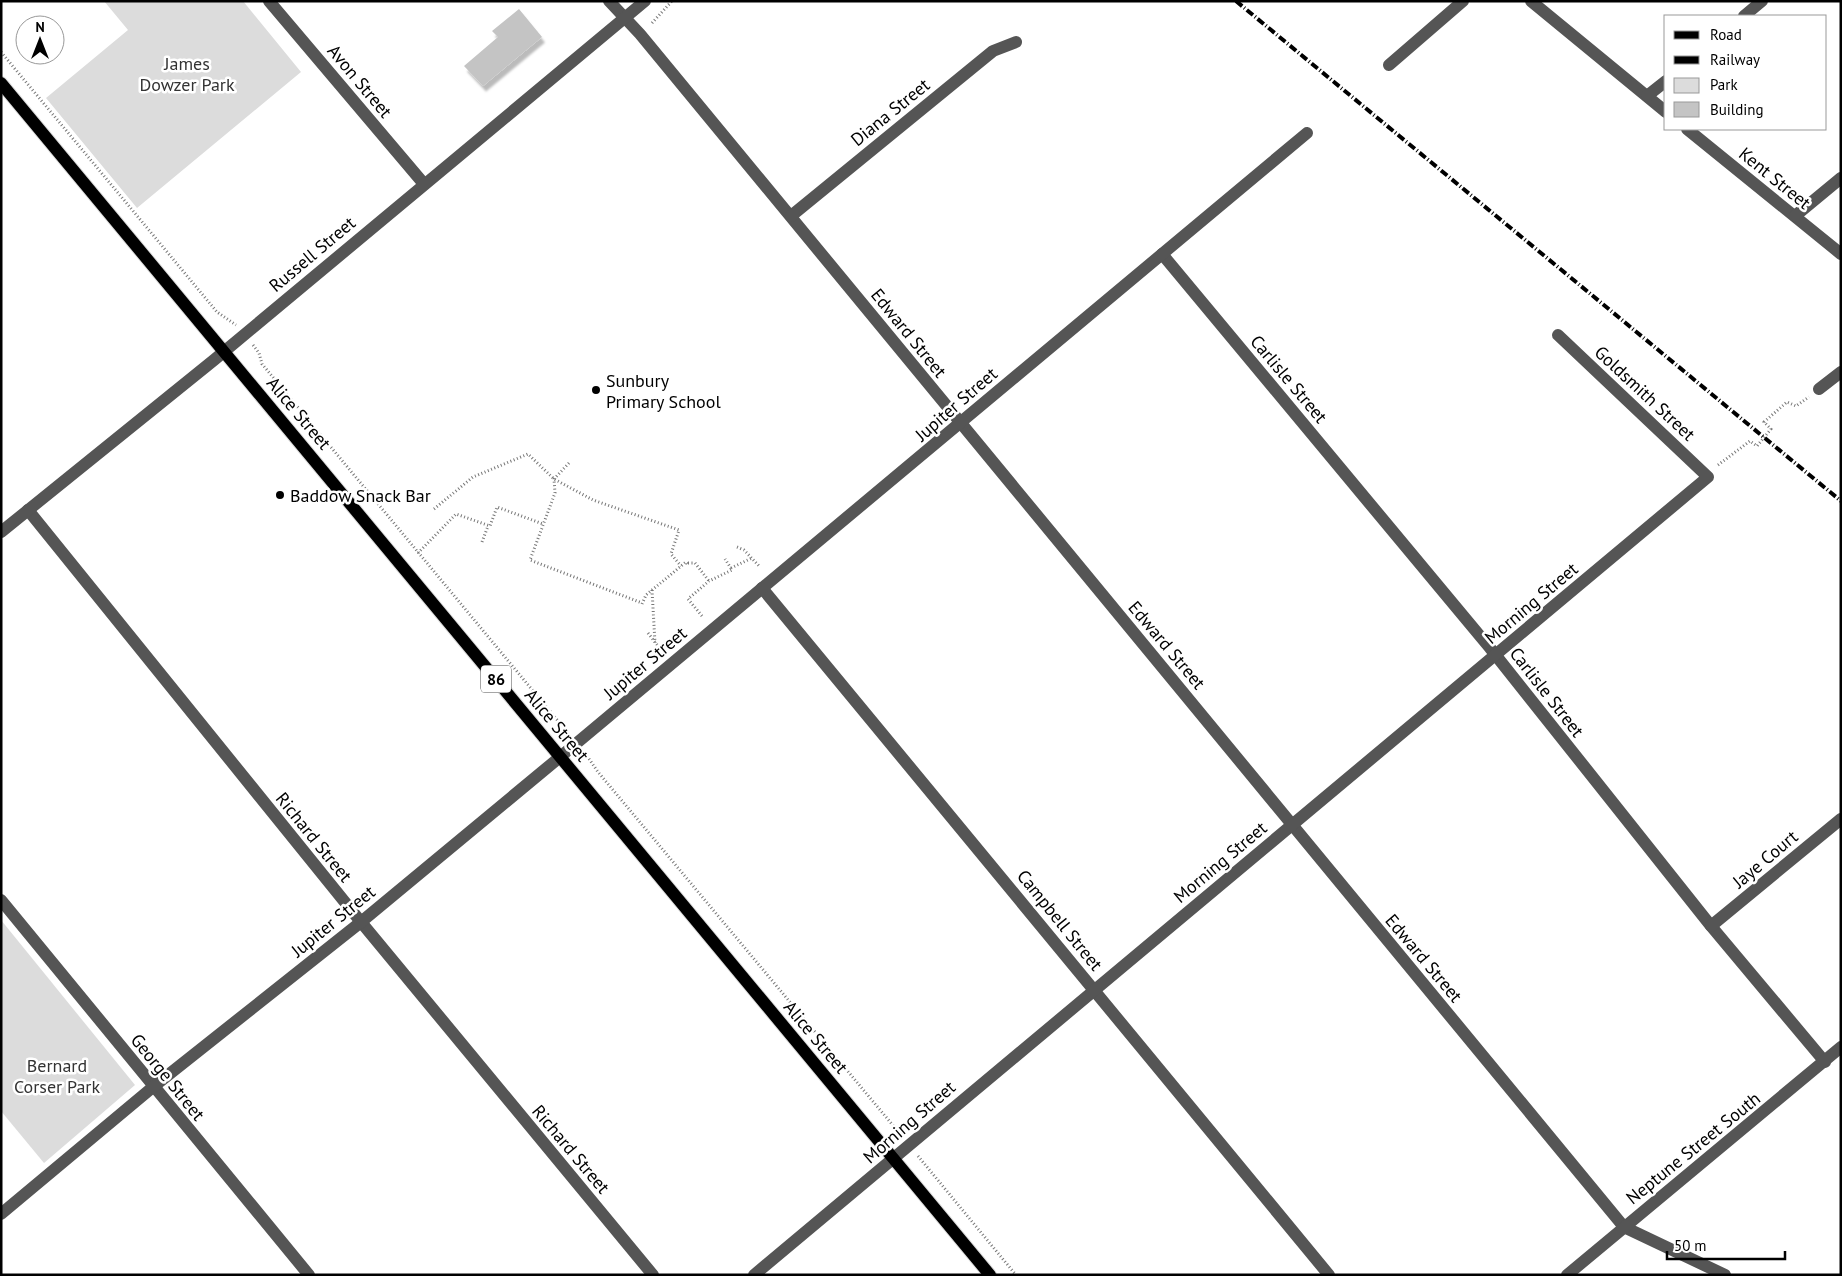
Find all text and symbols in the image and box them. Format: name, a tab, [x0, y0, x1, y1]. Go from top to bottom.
north arrow	[15, 15, 65, 65]
legend	[1664, 15, 1827, 130]
text: N	[35, 18, 45, 36]
text: Road	[1710, 25, 1742, 44]
street label: Avon Street	[323, 40, 397, 122]
text: Railway	[1710, 50, 1760, 69]
park label: James Dowzer Park	[139, 52, 235, 96]
street label: Diana Street	[846, 73, 934, 151]
text: Park	[1710, 75, 1738, 94]
text: Building	[1710, 100, 1764, 119]
street label: Kent Street	[1734, 142, 1816, 214]
street label: Russell Street	[264, 211, 360, 297]
street label: Edward Street	[866, 284, 952, 382]
street label: Carlisle Street	[1246, 330, 1332, 428]
street label: Goldsmith Street	[1590, 340, 1700, 446]
street label: Jupiter Street	[909, 362, 1002, 447]
place label: Sunbury Primary School	[606, 369, 721, 413]
street label: Alice Street	[262, 372, 336, 454]
marker: Sunbury Primary School	[590, 384, 602, 396]
place label: Baddow Snack Bar	[290, 484, 431, 507]
marker: Baddow Snack Bar	[274, 489, 286, 501]
street label: Morning Street	[1480, 557, 1582, 649]
street label: Edward Street	[1123, 596, 1211, 694]
street label: Jupiter Street	[598, 622, 691, 705]
street label: Carlisle Street	[1505, 642, 1589, 742]
road number: 86	[481, 666, 511, 692]
street label: Alice Street	[520, 684, 594, 766]
street label: Richard Street	[271, 787, 357, 887]
street label: Morning Street	[1169, 816, 1271, 908]
street label: Jaye Court	[1727, 825, 1802, 894]
street label: Campbell Street	[1012, 865, 1108, 975]
street label: Jupiter Street	[286, 880, 380, 962]
street label: Edward Street	[1380, 909, 1468, 1007]
street label: Alice Street	[779, 996, 853, 1078]
street label: George Street	[126, 1029, 210, 1125]
park label: Bernard Corser Park	[14, 1054, 100, 1098]
street label: Morning Street	[858, 1076, 960, 1168]
street label: Neptune Street South	[1621, 1087, 1765, 1209]
street label: Richard Street	[527, 1100, 615, 1198]
scale bar	[1667, 1228, 1784, 1260]
text: 50 m	[1674, 1236, 1707, 1255]

